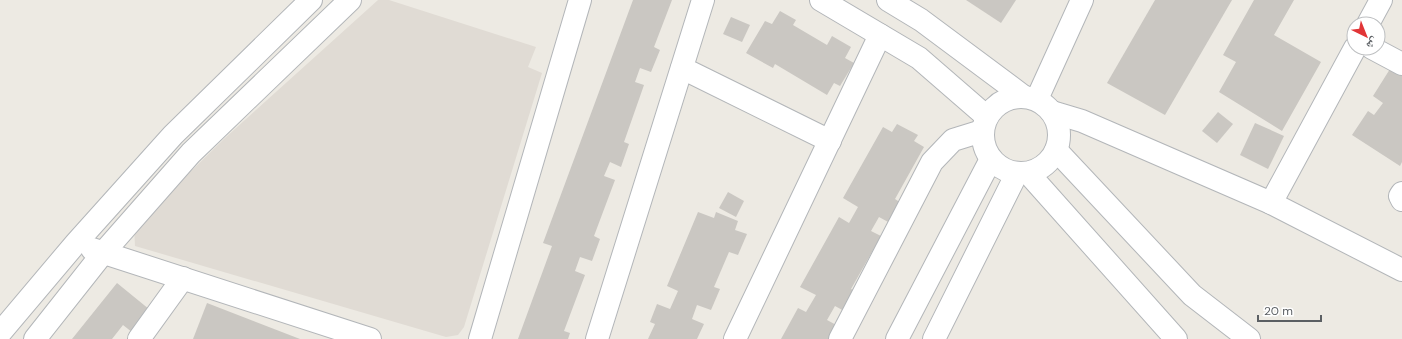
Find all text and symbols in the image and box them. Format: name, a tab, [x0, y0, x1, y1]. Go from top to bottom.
north arrow	[1346, 16, 1386, 56]
text: ش	[1363, 33, 1382, 53]
scale bar	[1258, 297, 1321, 323]
text: 20 m	[1264, 303, 1293, 319]

